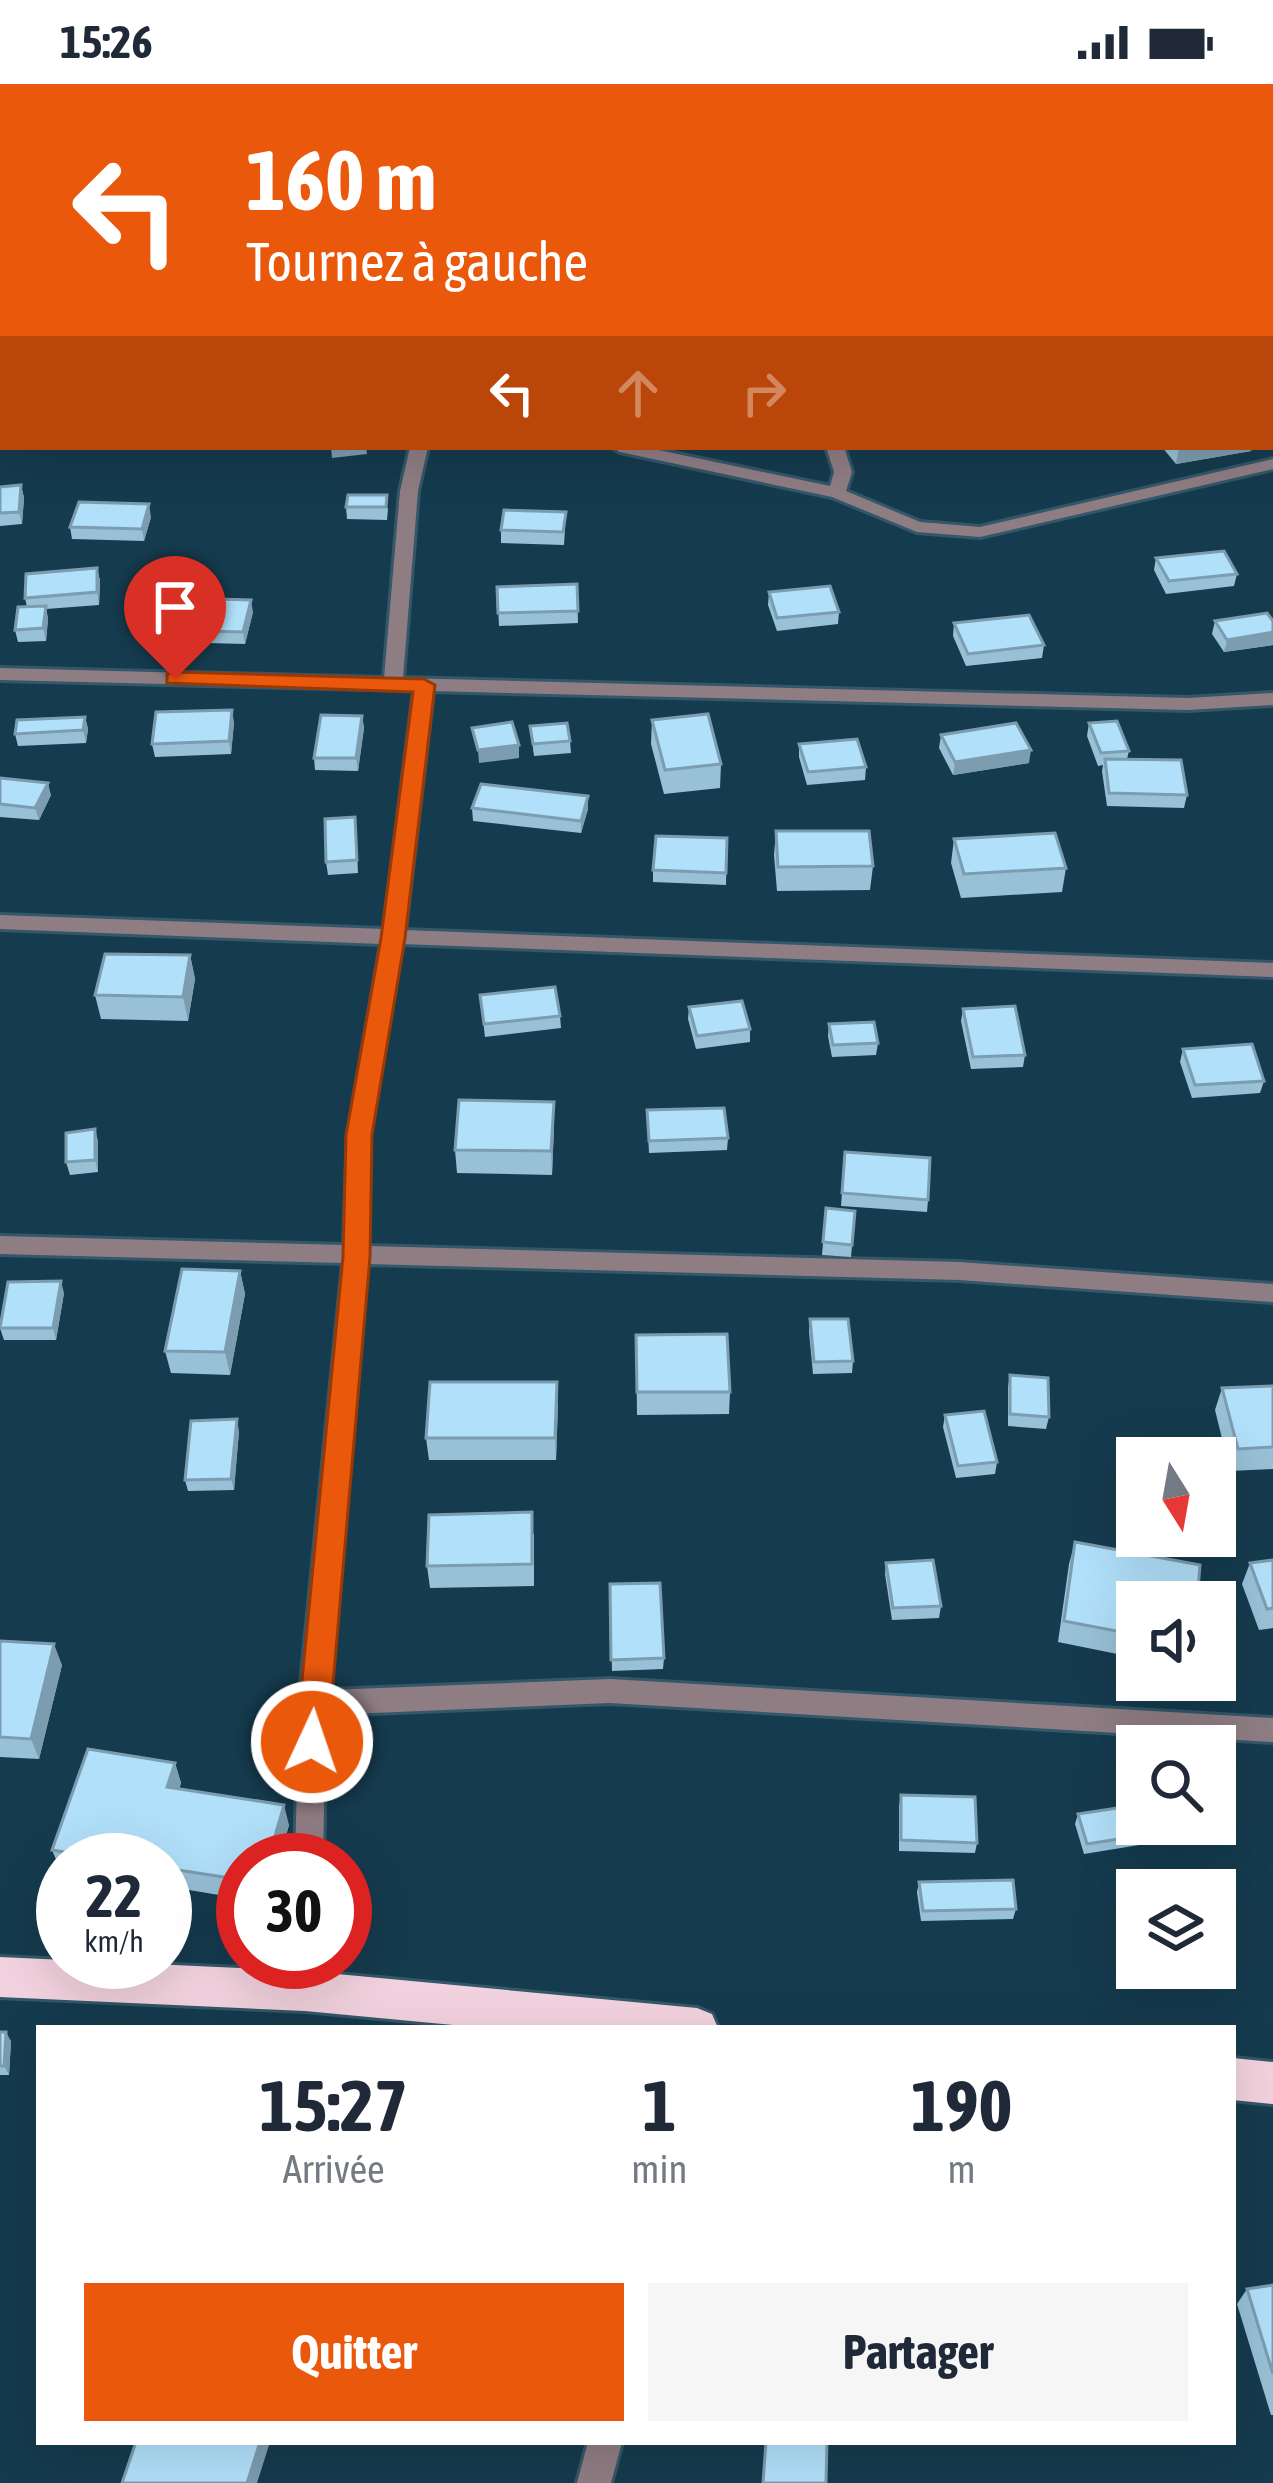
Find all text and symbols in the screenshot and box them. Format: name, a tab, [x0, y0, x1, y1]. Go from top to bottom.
text: 15:26	[60, 16, 153, 68]
icon: left	[48, 132, 204, 288]
text: 160 m	[246, 132, 436, 228]
text: Tournez à gauche	[246, 231, 588, 292]
icon: left	[479, 360, 545, 426]
icon: ahead	[605, 360, 671, 426]
icon: right	[731, 360, 797, 426]
pin	[124, 556, 226, 679]
icon: arrive	[142, 574, 208, 640]
north arrow	[1116, 1437, 1236, 1557]
map controls	[1116, 1437, 1236, 1989]
button: sound	[1116, 1581, 1236, 1701]
position arrow	[249, 1679, 375, 1805]
button: search	[1116, 1725, 1236, 1845]
speed limit sign: 30	[216, 1833, 372, 1989]
text: 22	[86, 1861, 142, 1930]
button: layers	[1116, 1869, 1236, 1989]
text: km/h	[84, 1924, 144, 1958]
text: 15:27	[260, 2064, 408, 2146]
text: 1	[642, 2064, 676, 2146]
text: 190	[911, 2064, 1012, 2146]
text: Arrivée	[283, 2147, 385, 2191]
text: min	[631, 2147, 687, 2191]
text: m	[948, 2147, 976, 2191]
button: Quitter	[84, 2283, 624, 2421]
button: Partager	[648, 2283, 1188, 2421]

